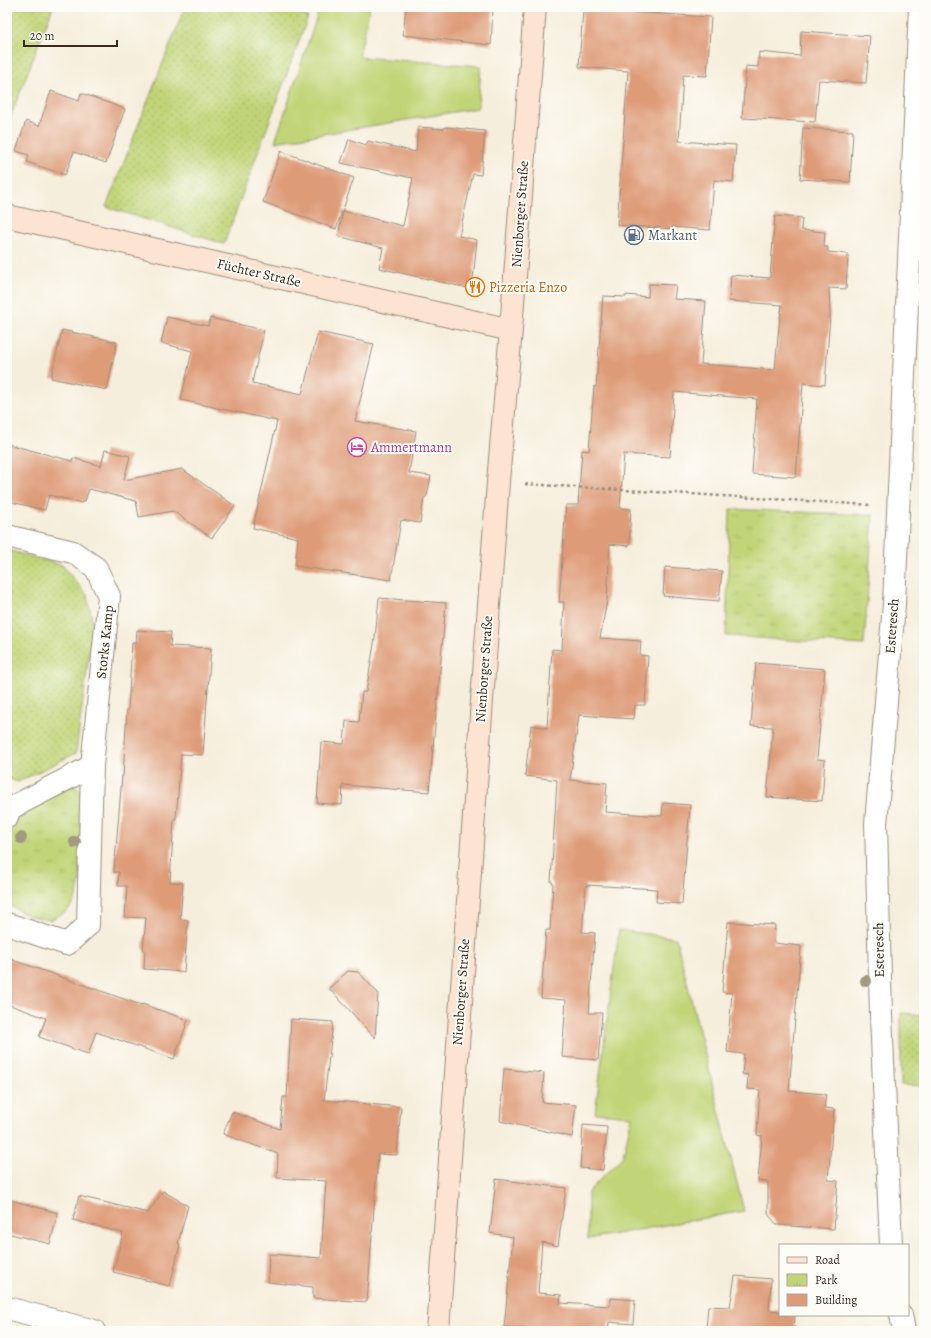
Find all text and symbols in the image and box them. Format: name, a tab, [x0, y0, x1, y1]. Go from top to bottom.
scale bar	[24, 22, 117, 48]
text: 20 m	[30, 28, 54, 44]
street label: Nienborger Straße	[507, 160, 533, 268]
fuel station icon: Markant	[623, 224, 645, 246]
place label: Markant	[648, 226, 697, 245]
street label: Füchter Straße	[215, 254, 303, 292]
restaurant icon: Pizzeria Enzo	[464, 276, 486, 298]
place label: Pizzeria Enzo	[489, 278, 567, 297]
hotel icon: Ammertmann	[346, 436, 368, 458]
place label: Ammertmann	[370, 438, 452, 457]
street label: Esteresch	[881, 597, 903, 654]
street label: Storks Kamp	[92, 604, 118, 680]
street label: Nienborger Straße	[471, 615, 497, 723]
street label: Esteresch	[869, 922, 889, 978]
street label: Nienborger Straße	[448, 938, 474, 1046]
legend	[779, 1244, 909, 1316]
text: Road	[815, 1252, 841, 1268]
text: Park	[815, 1272, 838, 1288]
text: Building	[815, 1292, 857, 1308]

